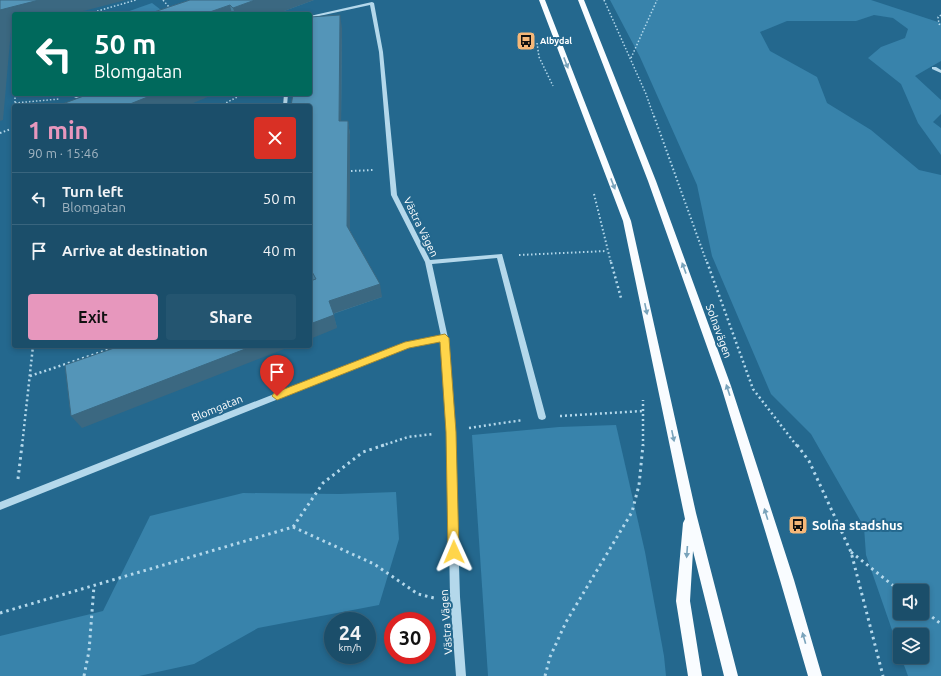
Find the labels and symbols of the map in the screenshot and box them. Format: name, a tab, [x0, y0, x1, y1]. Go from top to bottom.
bus stop icon: Albydal	[515, 30, 537, 52]
place label: Albydal	[540, 36, 572, 46]
one-way arrow	[564, 57, 570, 69]
one-way arrow	[611, 178, 617, 190]
street label: Västra Vägen	[401, 195, 441, 259]
one-way arrow	[680, 261, 686, 273]
street label: Solnavägen	[704, 302, 734, 360]
one-way arrow	[644, 303, 650, 315]
pin	[260, 355, 294, 396]
one-way arrow	[725, 384, 731, 396]
street label: Blomgatan	[190, 392, 244, 424]
one-way arrow	[671, 430, 677, 442]
one-way arrow	[763, 508, 769, 520]
bus stop icon: Solna stadshus	[787, 514, 809, 536]
place label: Solna stadshus	[812, 518, 903, 532]
position arrow	[433, 531, 475, 573]
one-way arrow	[683, 546, 690, 558]
street label: Västra Vägen	[438, 589, 454, 655]
speed limit sign: 30	[384, 612, 436, 664]
one-way arrow	[801, 632, 807, 644]

